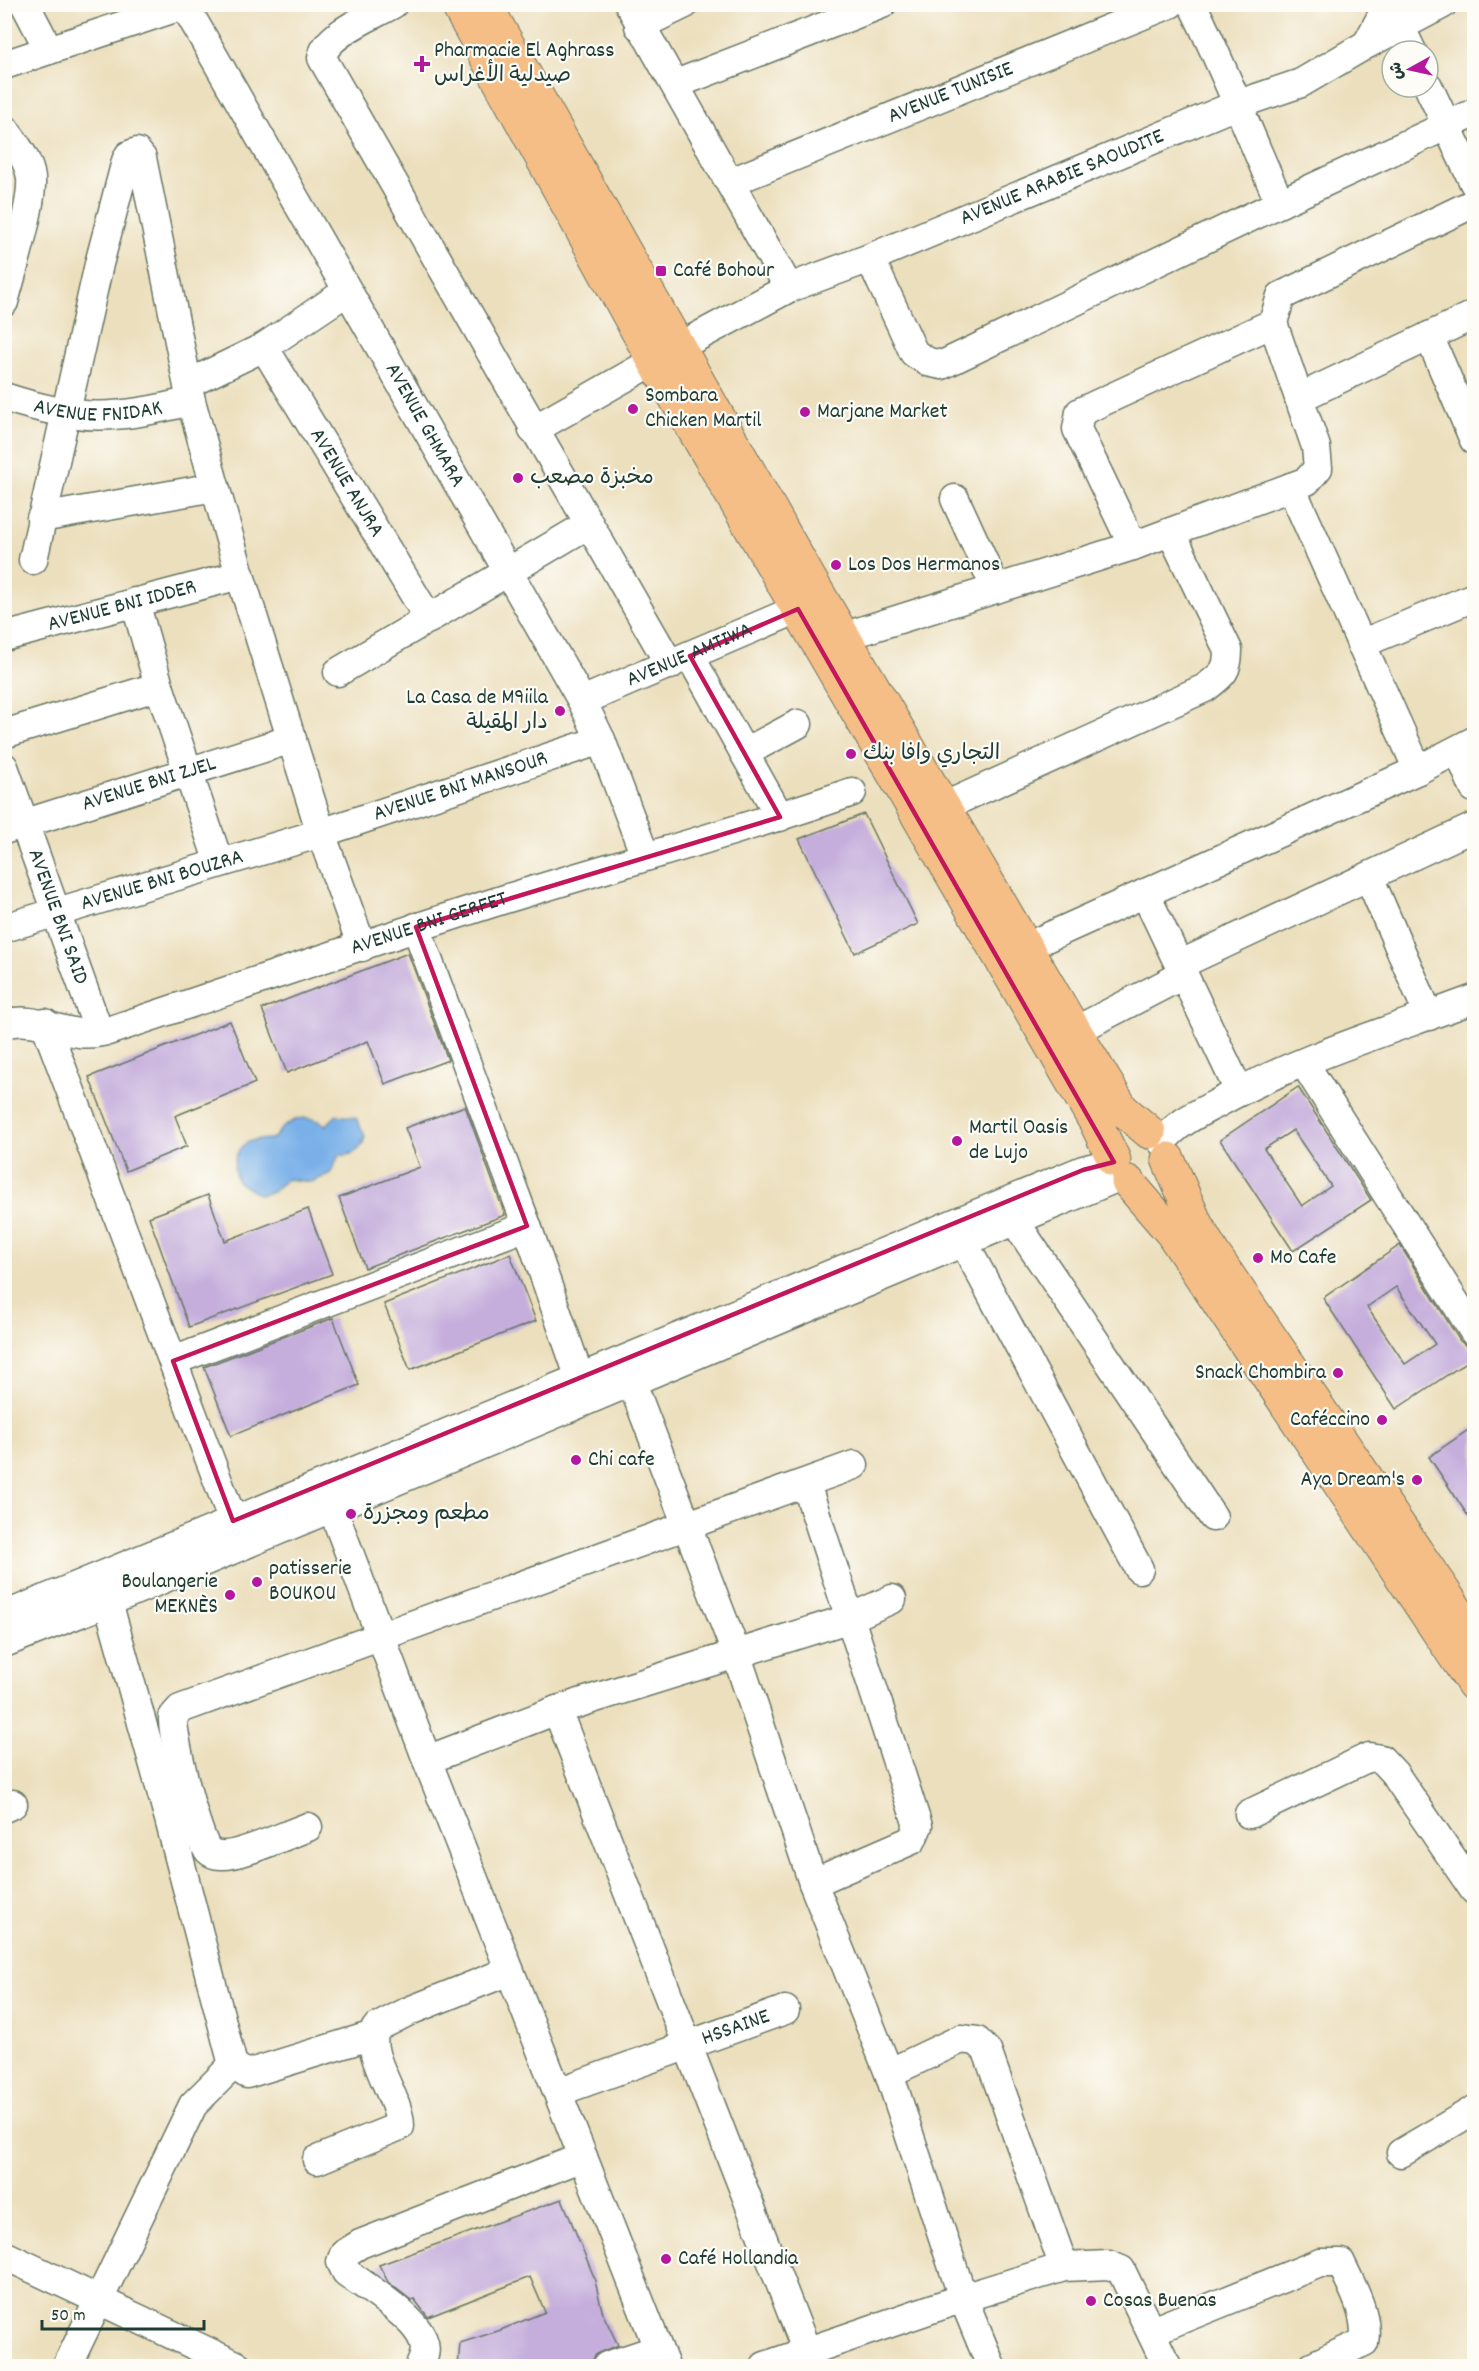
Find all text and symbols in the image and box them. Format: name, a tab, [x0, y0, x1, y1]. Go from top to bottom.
place label: Pharmacie El Aghrass صيدلية الأغراس	[434, 36, 615, 92]
north arrow	[1380, 39, 1440, 99]
street label: AVENUE TUNISIE	[883, 54, 1018, 132]
marker: Pharmacie El Aghrass صيدلية الأغراس	[415, 57, 429, 71]
text: ش	[1385, 60, 1410, 81]
street label: AVENUE ARABIE SAOUDITE	[955, 121, 1169, 234]
place label: Café Bohour	[673, 256, 775, 287]
marker: Café Bohour	[654, 264, 668, 278]
street label: AVENUE GHMARA	[377, 357, 473, 494]
place label: Sombara Chicken Martil	[645, 381, 761, 437]
street label: AVENUE FNIDAK	[30, 391, 165, 431]
place label: Marjane Market	[817, 397, 948, 428]
marker: Sombara Chicken Martil	[626, 402, 640, 416]
marker: Marjane Market	[798, 405, 812, 419]
street label: AVENUE ANJRA	[301, 422, 392, 543]
place label: مخبزة مصعب	[530, 463, 654, 494]
marker: مخبزة مصعب	[511, 471, 525, 485]
place label: Los Dos Hermanos	[848, 550, 1000, 581]
marker: Los Dos Hermanos	[829, 558, 843, 572]
street label: AVENUE BNI IDDER	[44, 572, 200, 640]
street label: AVENUE AMTIWA	[622, 615, 758, 696]
place label: La Casa de M9iila دار المقيلة	[406, 683, 549, 739]
marker: La Casa de M9iila دار المقيلة	[553, 704, 567, 718]
place label: التجاري وافا بنك	[863, 739, 1000, 770]
street label: AVENUE BNI MANSOUR	[369, 743, 552, 830]
marker: التجاري وافا بنك	[844, 747, 858, 761]
street label: AVENUE BNI ZJEL	[78, 748, 220, 820]
street label: AVENUE BNI BOUZRA	[77, 842, 247, 920]
street label: AVENUE BNI SAID	[19, 844, 96, 989]
street label: AVENUE BNI GERFET	[347, 884, 511, 964]
place label: Martil Oasis de Lujo	[969, 1113, 1068, 1169]
marker: Martil Oasis de Lujo	[950, 1134, 964, 1148]
place label: Mo Cafe	[1270, 1243, 1336, 1274]
marker: Mo Cafe	[1251, 1251, 1265, 1265]
place label: Snack Chombira	[1195, 1358, 1327, 1389]
marker: Snack Chombira	[1331, 1366, 1345, 1380]
place label: Caféccino	[1290, 1405, 1370, 1436]
marker: Caféccino	[1375, 1413, 1389, 1427]
place label: Chi cafe	[588, 1445, 655, 1476]
marker: Chi cafe	[569, 1453, 583, 1467]
place label: Aya Dream's	[1300, 1465, 1405, 1496]
marker: Aya Dream's	[1410, 1473, 1424, 1487]
place label: مطعم ومجزرة	[363, 1499, 490, 1530]
marker: مطعم ومجزرة	[344, 1507, 358, 1521]
place label: patisserie BOUKOU	[269, 1554, 352, 1610]
place label: Boulangerie MEKNÈS	[121, 1567, 218, 1623]
marker: patisserie BOUKOU	[250, 1575, 264, 1589]
marker: Boulangerie MEKNÈS	[223, 1588, 237, 1602]
street label: HSSAINE	[697, 2001, 774, 2054]
place label: Café Hollandia	[678, 2244, 799, 2275]
marker: Café Hollandia	[659, 2252, 673, 2266]
place label: Cosas Buenas	[1103, 2286, 1217, 2317]
scale bar	[42, 2293, 204, 2331]
marker: Cosas Buenas	[1084, 2294, 1098, 2308]
text: 50 m	[51, 2304, 86, 2329]

